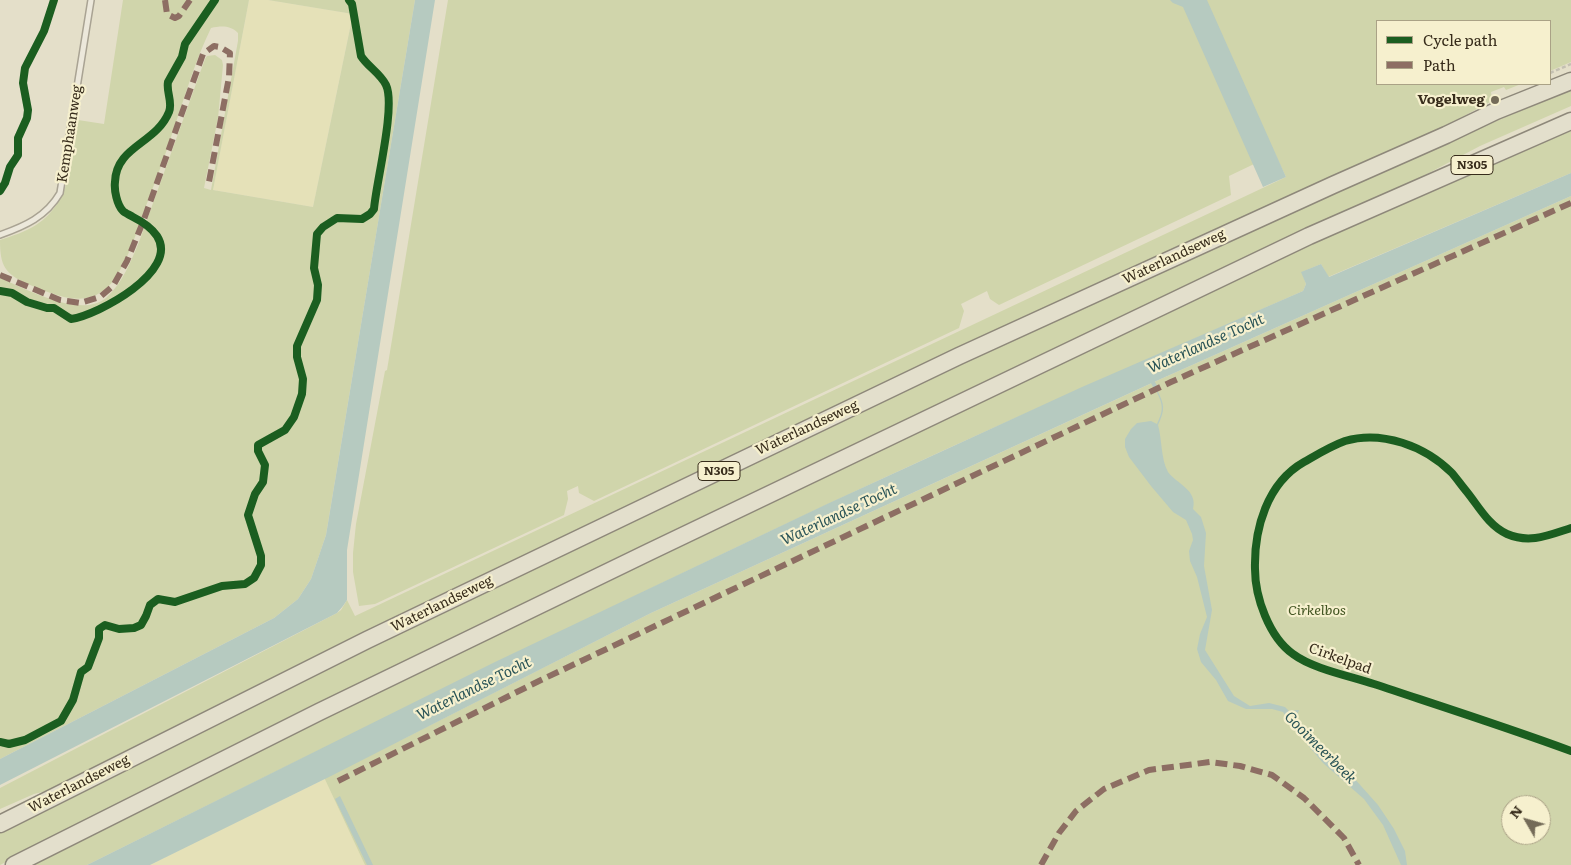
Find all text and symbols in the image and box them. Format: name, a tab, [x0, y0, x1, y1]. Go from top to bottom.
legend	[1376, 20, 1551, 85]
text: Cycle path	[1423, 28, 1497, 51]
text: Path	[1423, 53, 1456, 76]
street label: Kemphaanweg	[54, 84, 86, 184]
place label: Vogelweg	[1418, 92, 1485, 108]
marker: Vogelweg	[1489, 94, 1501, 106]
road number: N305	[1451, 156, 1493, 174]
street label: Waterlandseweg	[1120, 226, 1228, 288]
water label: Waterlandse Tocht	[1145, 310, 1267, 378]
street label: Waterlandseweg	[753, 397, 861, 459]
road number: N305	[698, 462, 740, 481]
water label: Waterlandse Tocht	[778, 480, 900, 550]
street label: Waterlandseweg	[388, 572, 496, 636]
park label: Cirkelbos	[1288, 603, 1346, 619]
street label: Cirkelpad	[1306, 640, 1374, 678]
water label: Waterlandse Tocht	[414, 653, 534, 725]
water label: Gooimeerbeek	[1280, 708, 1360, 788]
street label: Waterlandseweg	[26, 751, 132, 817]
north arrow	[1501, 795, 1551, 845]
text: N	[1503, 801, 1526, 822]

